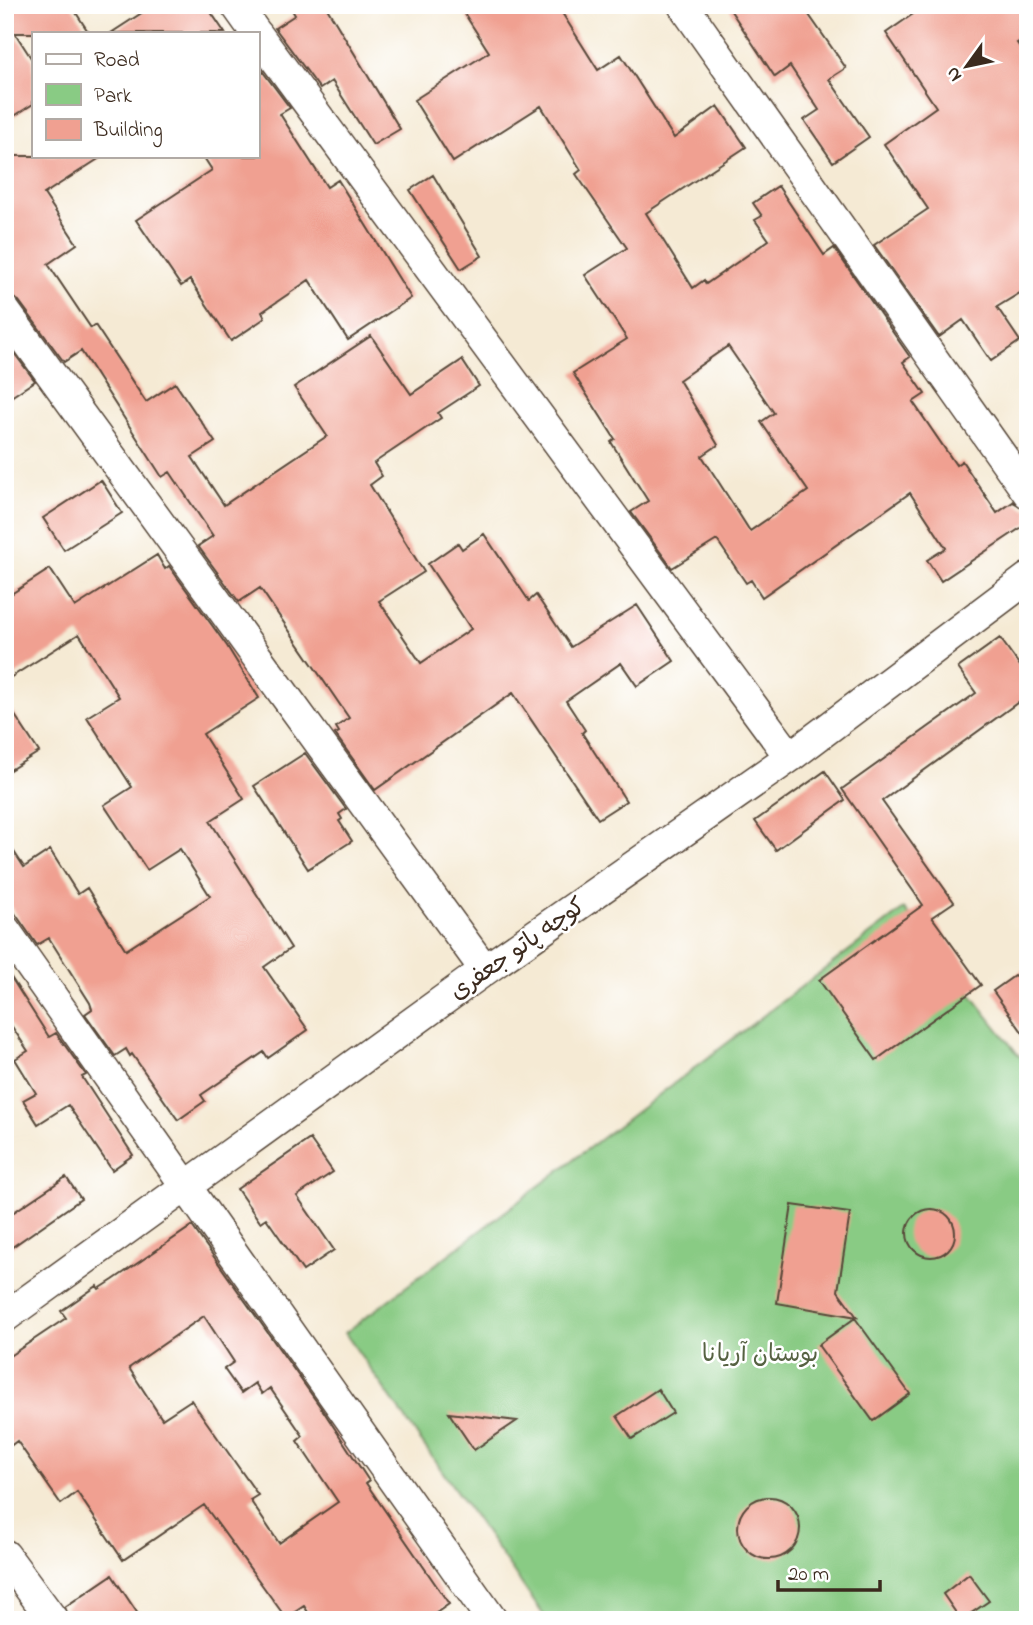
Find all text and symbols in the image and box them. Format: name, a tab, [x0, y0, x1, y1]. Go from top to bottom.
legend	[32, 32, 259, 158]
north arrow	[932, 32, 1002, 102]
text: Road	[94, 46, 140, 76]
text: N	[940, 61, 970, 87]
text: Park	[94, 82, 133, 112]
text: Building	[93, 116, 163, 148]
street label: کوچه پاتو جعفری	[443, 890, 594, 1010]
park label: بوستان آریانا	[702, 1338, 818, 1373]
scale bar	[778, 1548, 879, 1592]
text: 20 m	[788, 1560, 829, 1590]

